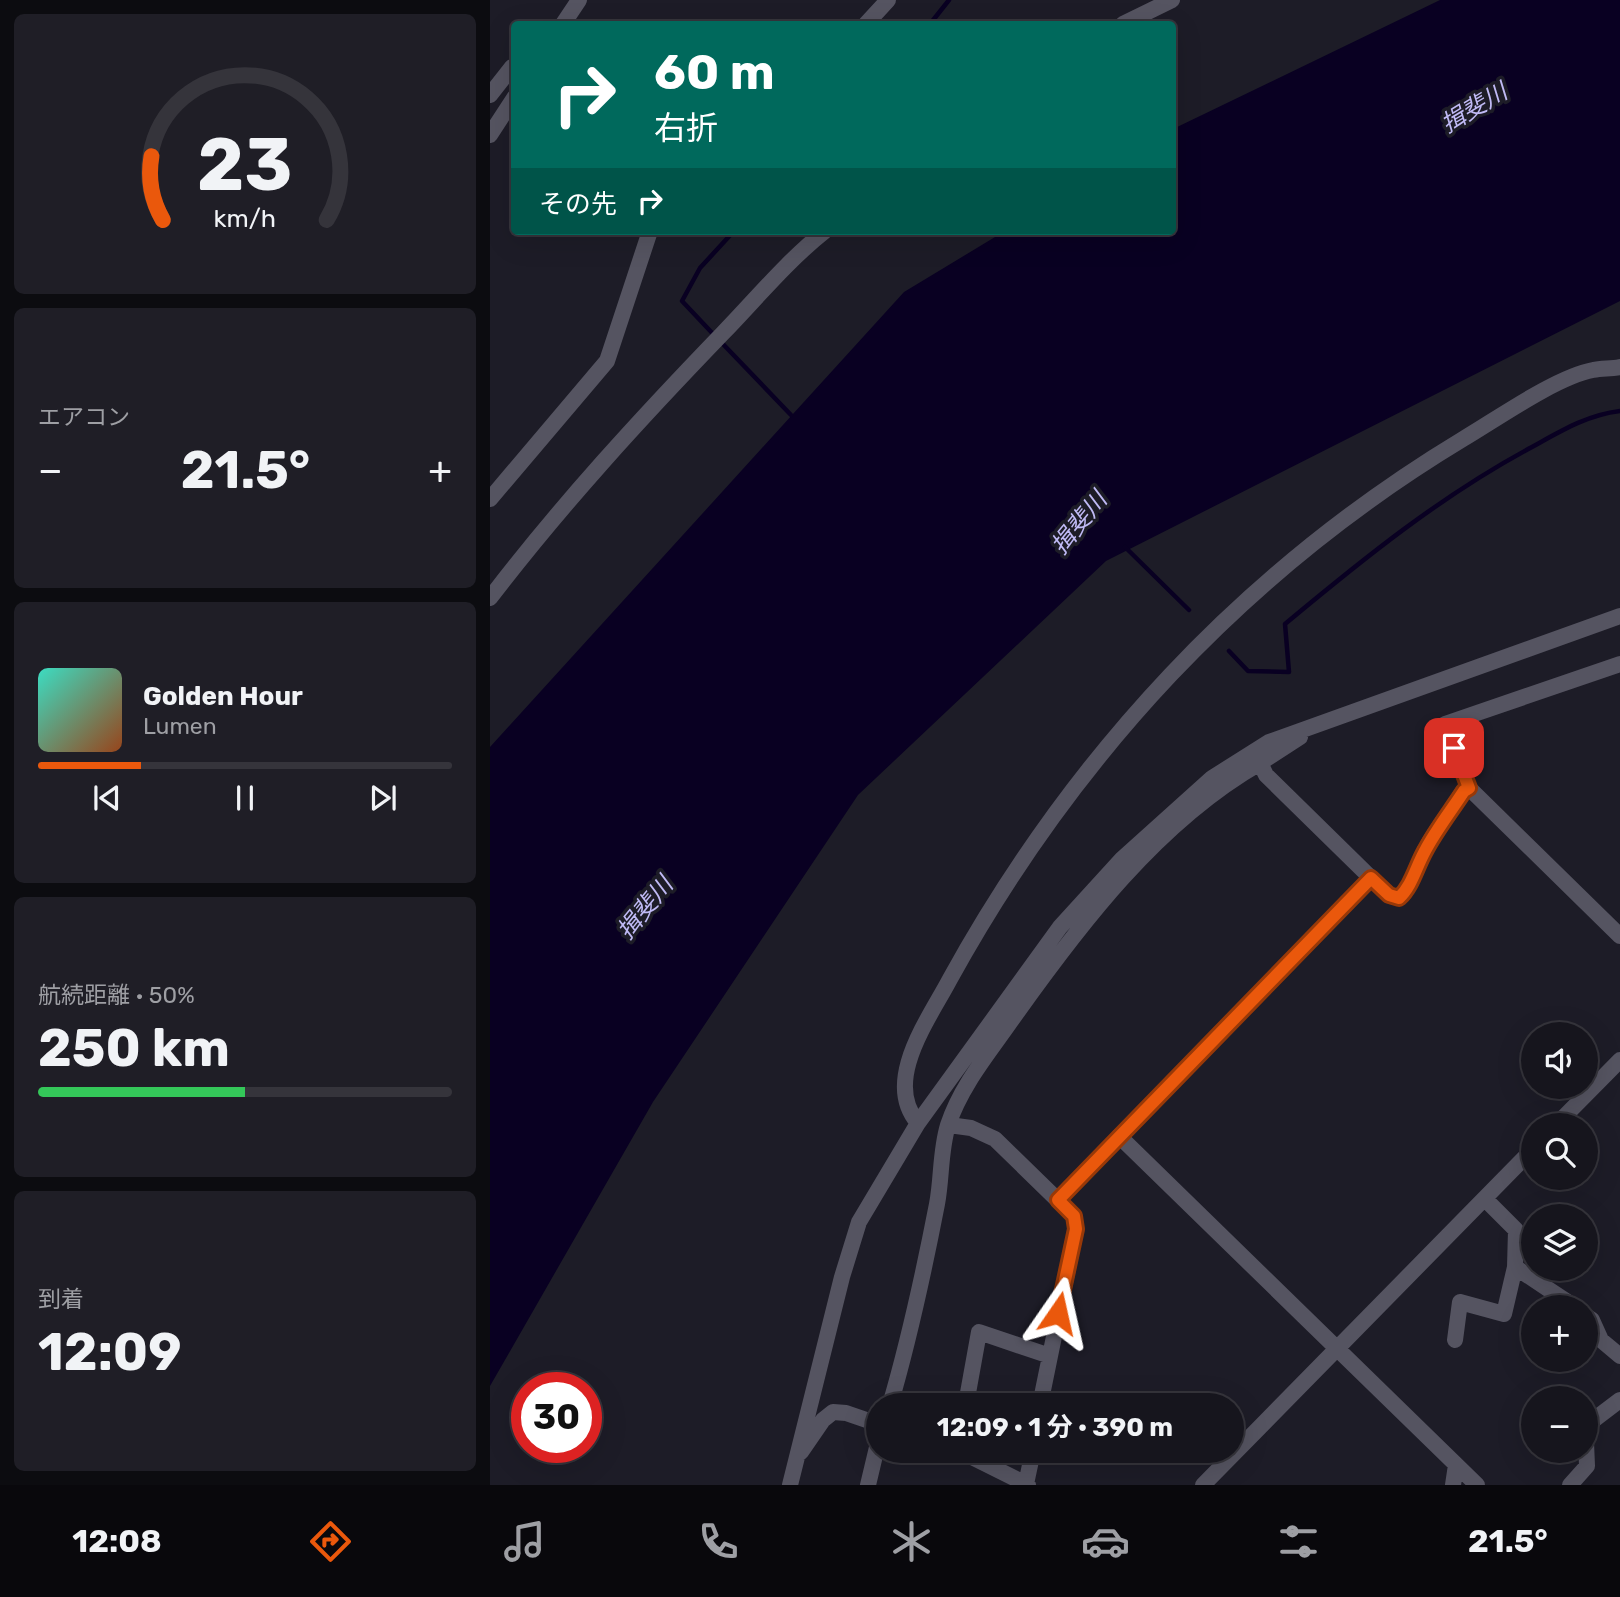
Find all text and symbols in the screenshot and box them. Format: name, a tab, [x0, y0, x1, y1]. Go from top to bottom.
text: 60 m	[654, 43, 775, 101]
icon: right	[539, 49, 630, 140]
water label: 揖斐川	[1436, 76, 1515, 139]
text: 右折	[654, 109, 718, 147]
text: 23	[197, 122, 293, 208]
icon: right	[631, 182, 669, 220]
text: その先	[539, 189, 617, 220]
text: km/h	[214, 204, 276, 233]
text: エアコン	[38, 403, 130, 431]
text: 21.5°	[181, 439, 310, 501]
text: −	[38, 447, 63, 493]
text: +	[428, 447, 452, 493]
water label: 揖斐川	[1045, 484, 1114, 560]
text: Golden Hour	[143, 681, 303, 712]
text: Lumen	[143, 712, 217, 740]
pin	[1424, 718, 1484, 778]
icon: arrive	[1435, 729, 1473, 767]
icon: previous	[88, 779, 126, 817]
icon: pause	[226, 779, 264, 817]
icon: next	[364, 779, 402, 817]
water label: 揖斐川	[611, 869, 680, 945]
text: 航続距離 · 50%	[38, 981, 195, 1009]
text: 250 km	[38, 1017, 230, 1079]
map controls	[1521, 1022, 1598, 1463]
button: sound	[1521, 1022, 1598, 1099]
button: search	[1521, 1113, 1598, 1190]
button: layers	[1521, 1204, 1598, 1281]
position arrow	[1021, 1276, 1095, 1350]
text: 到着	[38, 1285, 84, 1313]
button: +	[1521, 1295, 1598, 1372]
text: 12:09	[38, 1321, 182, 1383]
speed limit sign: 30	[511, 1372, 602, 1463]
button: −	[1521, 1386, 1598, 1463]
text: 12:09 · 1 分 · 390 m	[937, 1412, 1173, 1443]
icon: directions	[306, 1517, 355, 1566]
icon: music	[500, 1517, 549, 1566]
icon: phone	[694, 1517, 743, 1566]
icon: climate	[887, 1517, 936, 1566]
icon: car	[1081, 1517, 1130, 1566]
icon: filters	[1274, 1517, 1323, 1566]
text: 12:08	[72, 1522, 162, 1560]
text: 21.5°	[1468, 1522, 1548, 1560]

